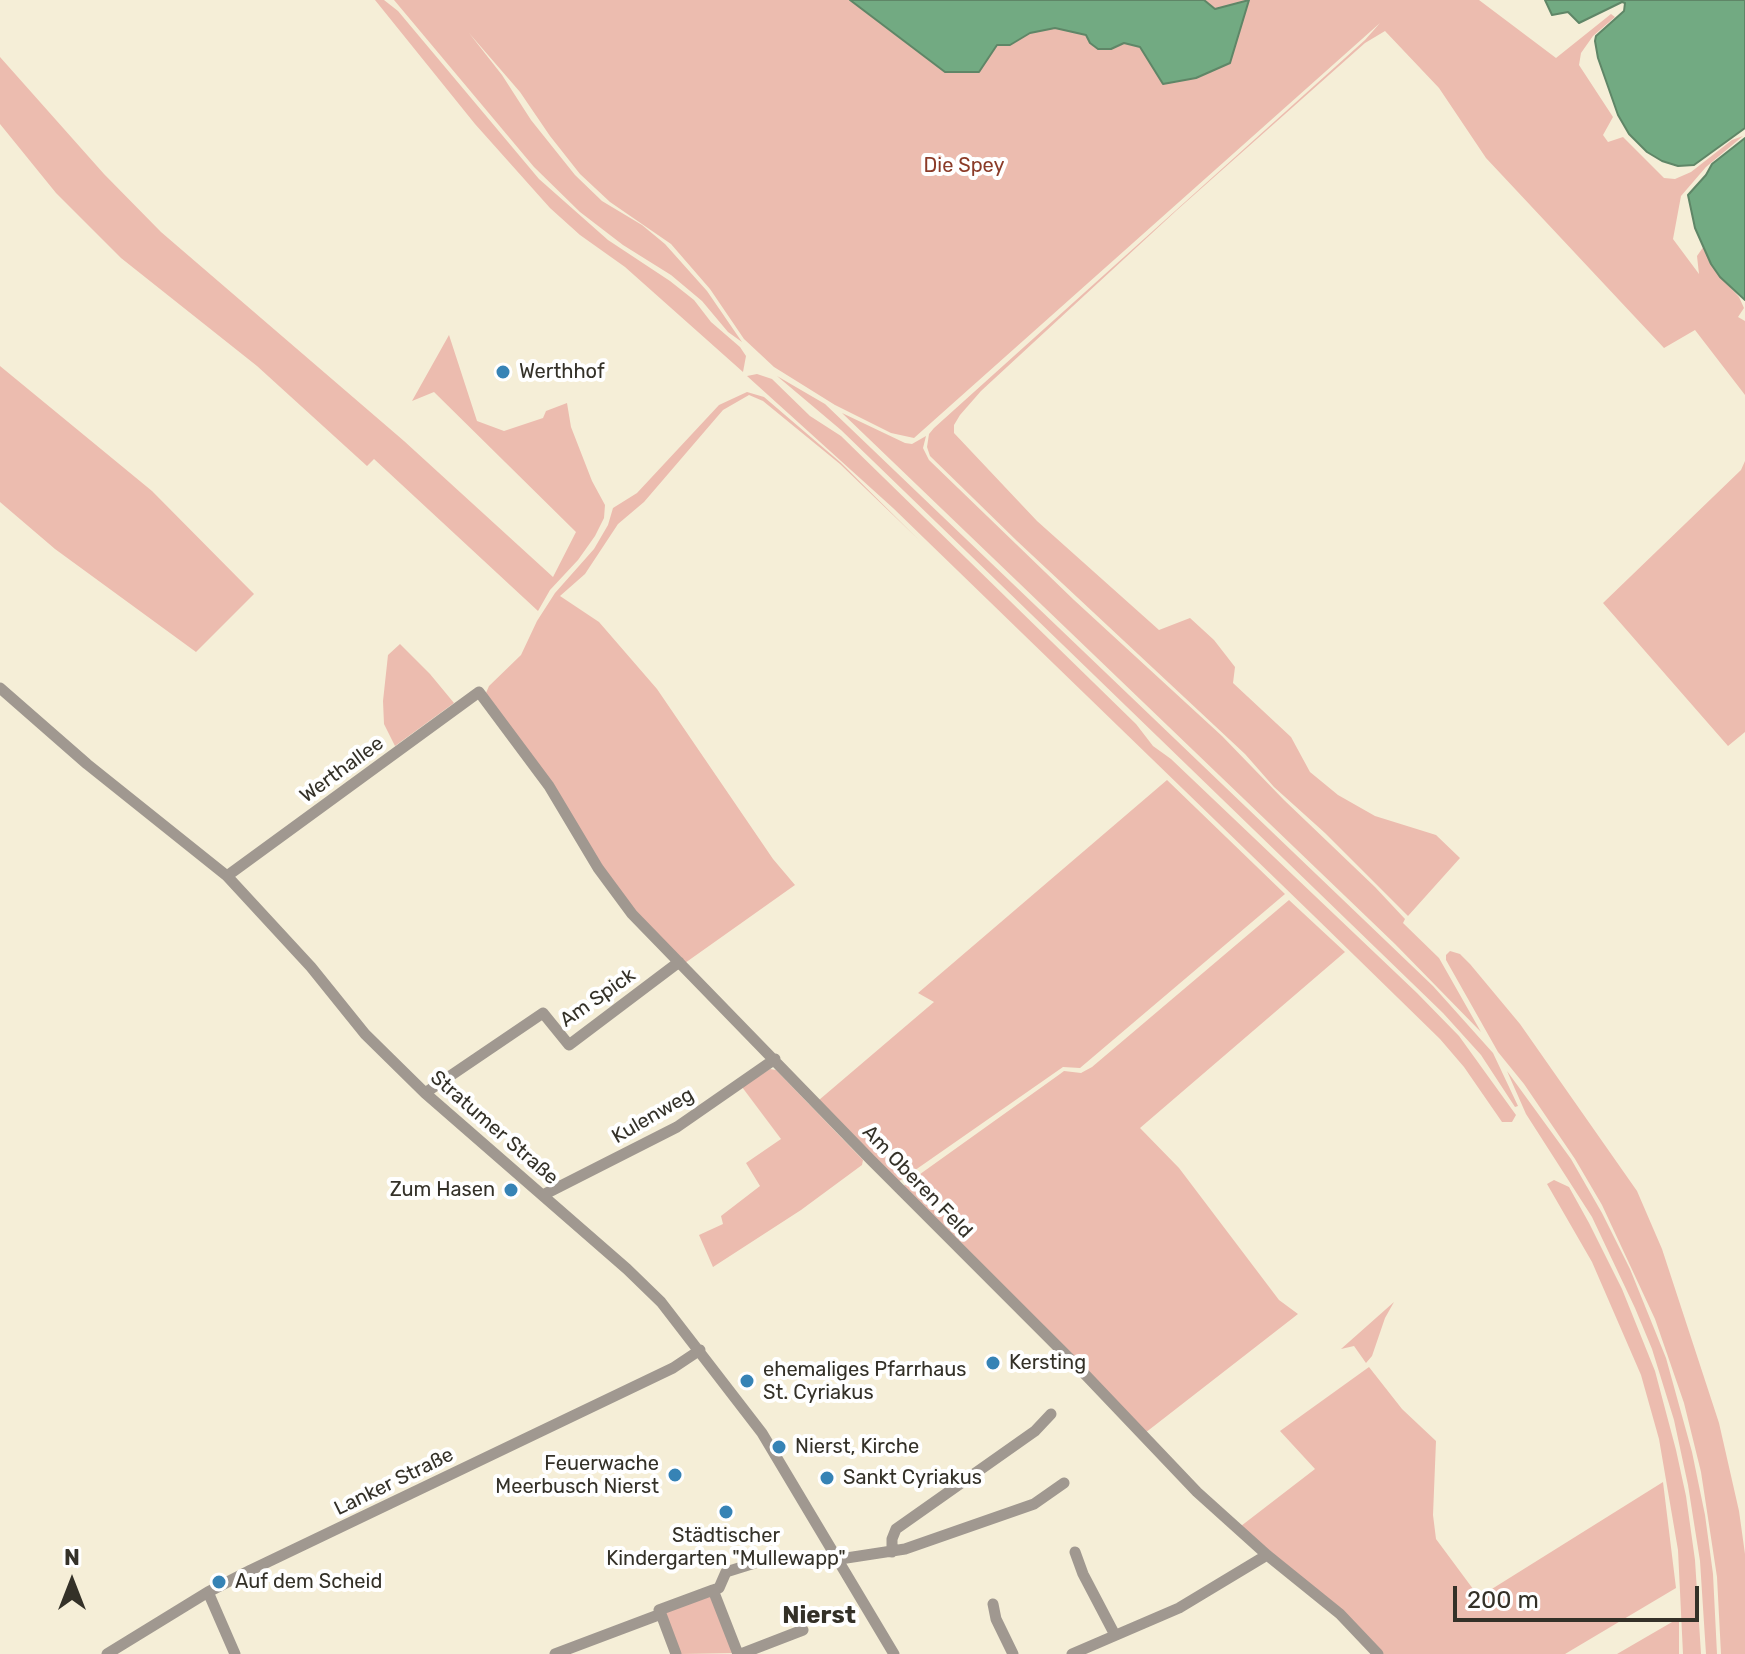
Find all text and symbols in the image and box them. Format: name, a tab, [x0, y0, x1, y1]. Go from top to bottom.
park label: Die Spey	[924, 154, 1004, 178]
place label: Werthhof	[519, 360, 605, 384]
marker: Werthhof	[494, 363, 512, 381]
street label: Werthallee	[295, 732, 389, 808]
street label: Am Spick	[556, 963, 640, 1033]
street label: Stratumer Straße	[425, 1066, 563, 1190]
street label: Kulenweg	[608, 1083, 698, 1149]
street label: Am Oberen Feld	[857, 1121, 977, 1243]
place label: Zum Hasen	[390, 1178, 495, 1202]
marker: Zum Hasen	[502, 1181, 520, 1199]
place label: Kersting	[1009, 1351, 1086, 1375]
marker: Kersting	[984, 1354, 1002, 1372]
place label: ehemaliges Pfarrhaus St. Cyriakus	[763, 1358, 966, 1405]
marker: ehemaliges Pfarrhaus St. Cyriakus	[738, 1372, 756, 1390]
place label: Nierst, Kirche	[795, 1435, 919, 1459]
marker: Nierst, Kirche	[770, 1438, 788, 1456]
street label: Lanker Straße	[330, 1443, 458, 1521]
place label: Feuerwache Meerbusch Nierst	[495, 1452, 659, 1499]
marker: Feuerwache Meerbusch Nierst	[666, 1466, 684, 1484]
place label: Sankt Cyriakus	[843, 1466, 982, 1490]
marker: Sankt Cyriakus	[818, 1469, 836, 1487]
marker: Städtischer Kindergarten "Mullewapp"	[717, 1503, 735, 1521]
place label: Städtischer Kindergarten "Mullewapp"	[606, 1524, 846, 1571]
north arrow	[32, 1542, 112, 1622]
text: N	[64, 1544, 80, 1571]
place label: Auf dem Scheid	[235, 1570, 382, 1594]
scale bar	[1457, 1570, 1703, 1620]
marker: Auf dem Scheid	[210, 1573, 228, 1591]
text: 200 m	[1467, 1586, 1539, 1614]
district label: Nierst	[782, 1602, 856, 1630]

